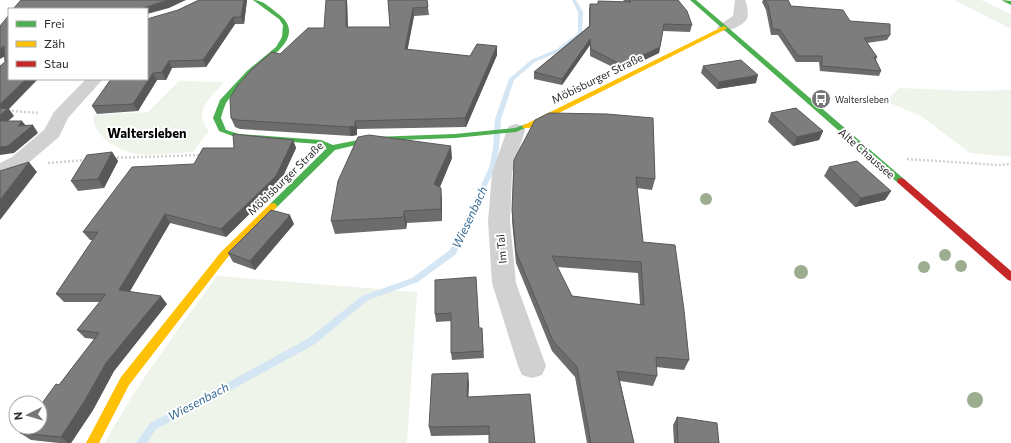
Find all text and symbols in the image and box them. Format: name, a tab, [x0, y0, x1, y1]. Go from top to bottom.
legend	[8, 8, 148, 80]
text: Frei	[44, 16, 65, 30]
text: Zäh	[44, 36, 65, 50]
street label: Möbisburger Straße	[549, 50, 645, 106]
text: Stau	[44, 56, 69, 70]
bus stop icon: Waltersleben	[810, 88, 832, 110]
place label: Waltersleben	[835, 94, 889, 105]
district label: Waltersleben	[107, 125, 187, 141]
street label: Alte Chaussee	[836, 125, 898, 181]
street label: Möbisburger Straße	[245, 138, 326, 217]
water label: Wiesenbach	[449, 184, 489, 250]
street label: Im Tal	[493, 234, 509, 264]
water label: Wiesenbach	[165, 379, 231, 423]
north arrow	[8, 395, 48, 435]
text: N	[11, 411, 24, 421]

